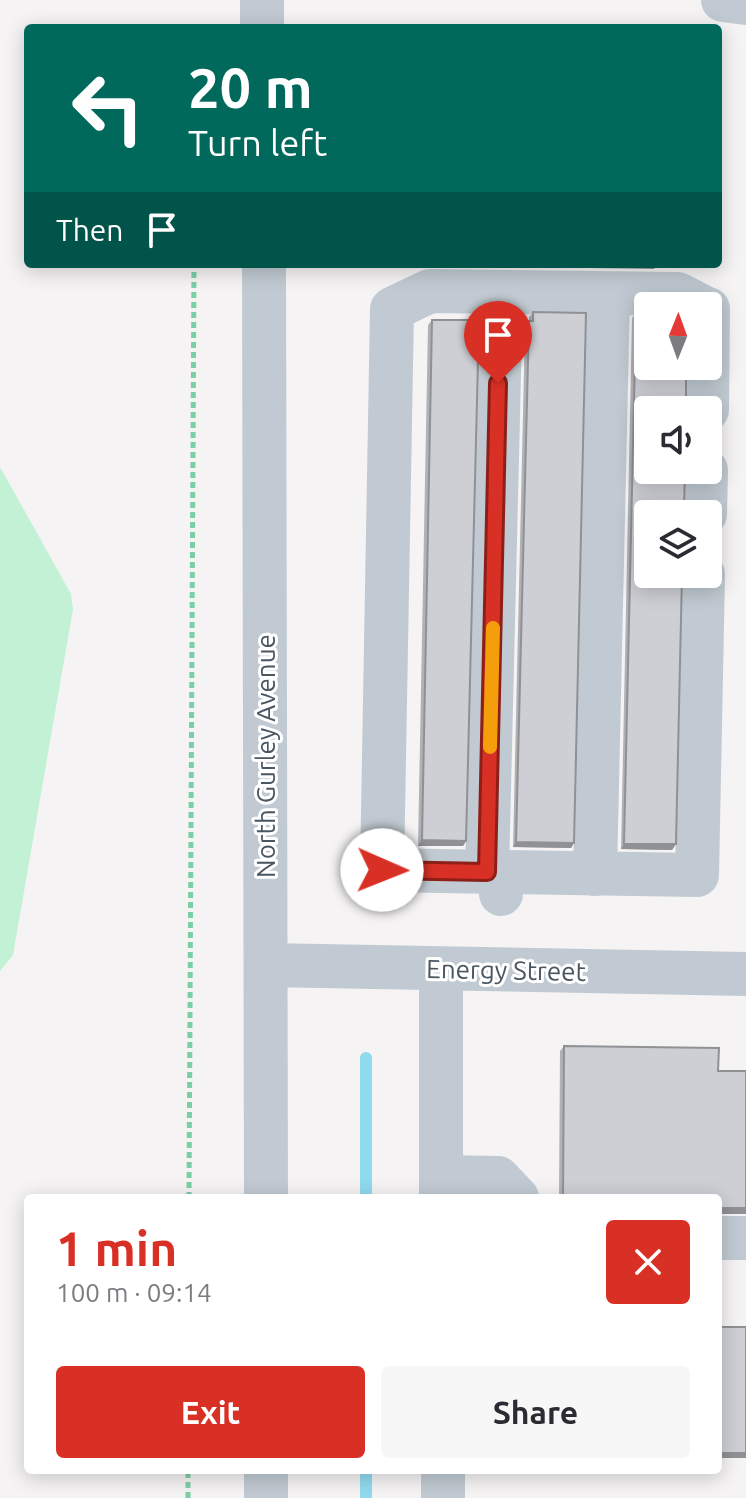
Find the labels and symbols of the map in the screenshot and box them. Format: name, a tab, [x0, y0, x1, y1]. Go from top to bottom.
north arrow	[634, 292, 722, 380]
pin	[464, 301, 532, 383]
street label: North Gurley Avenue	[251, 634, 280, 878]
position arrow	[340, 828, 424, 912]
street label: Energy Street	[426, 954, 586, 986]

